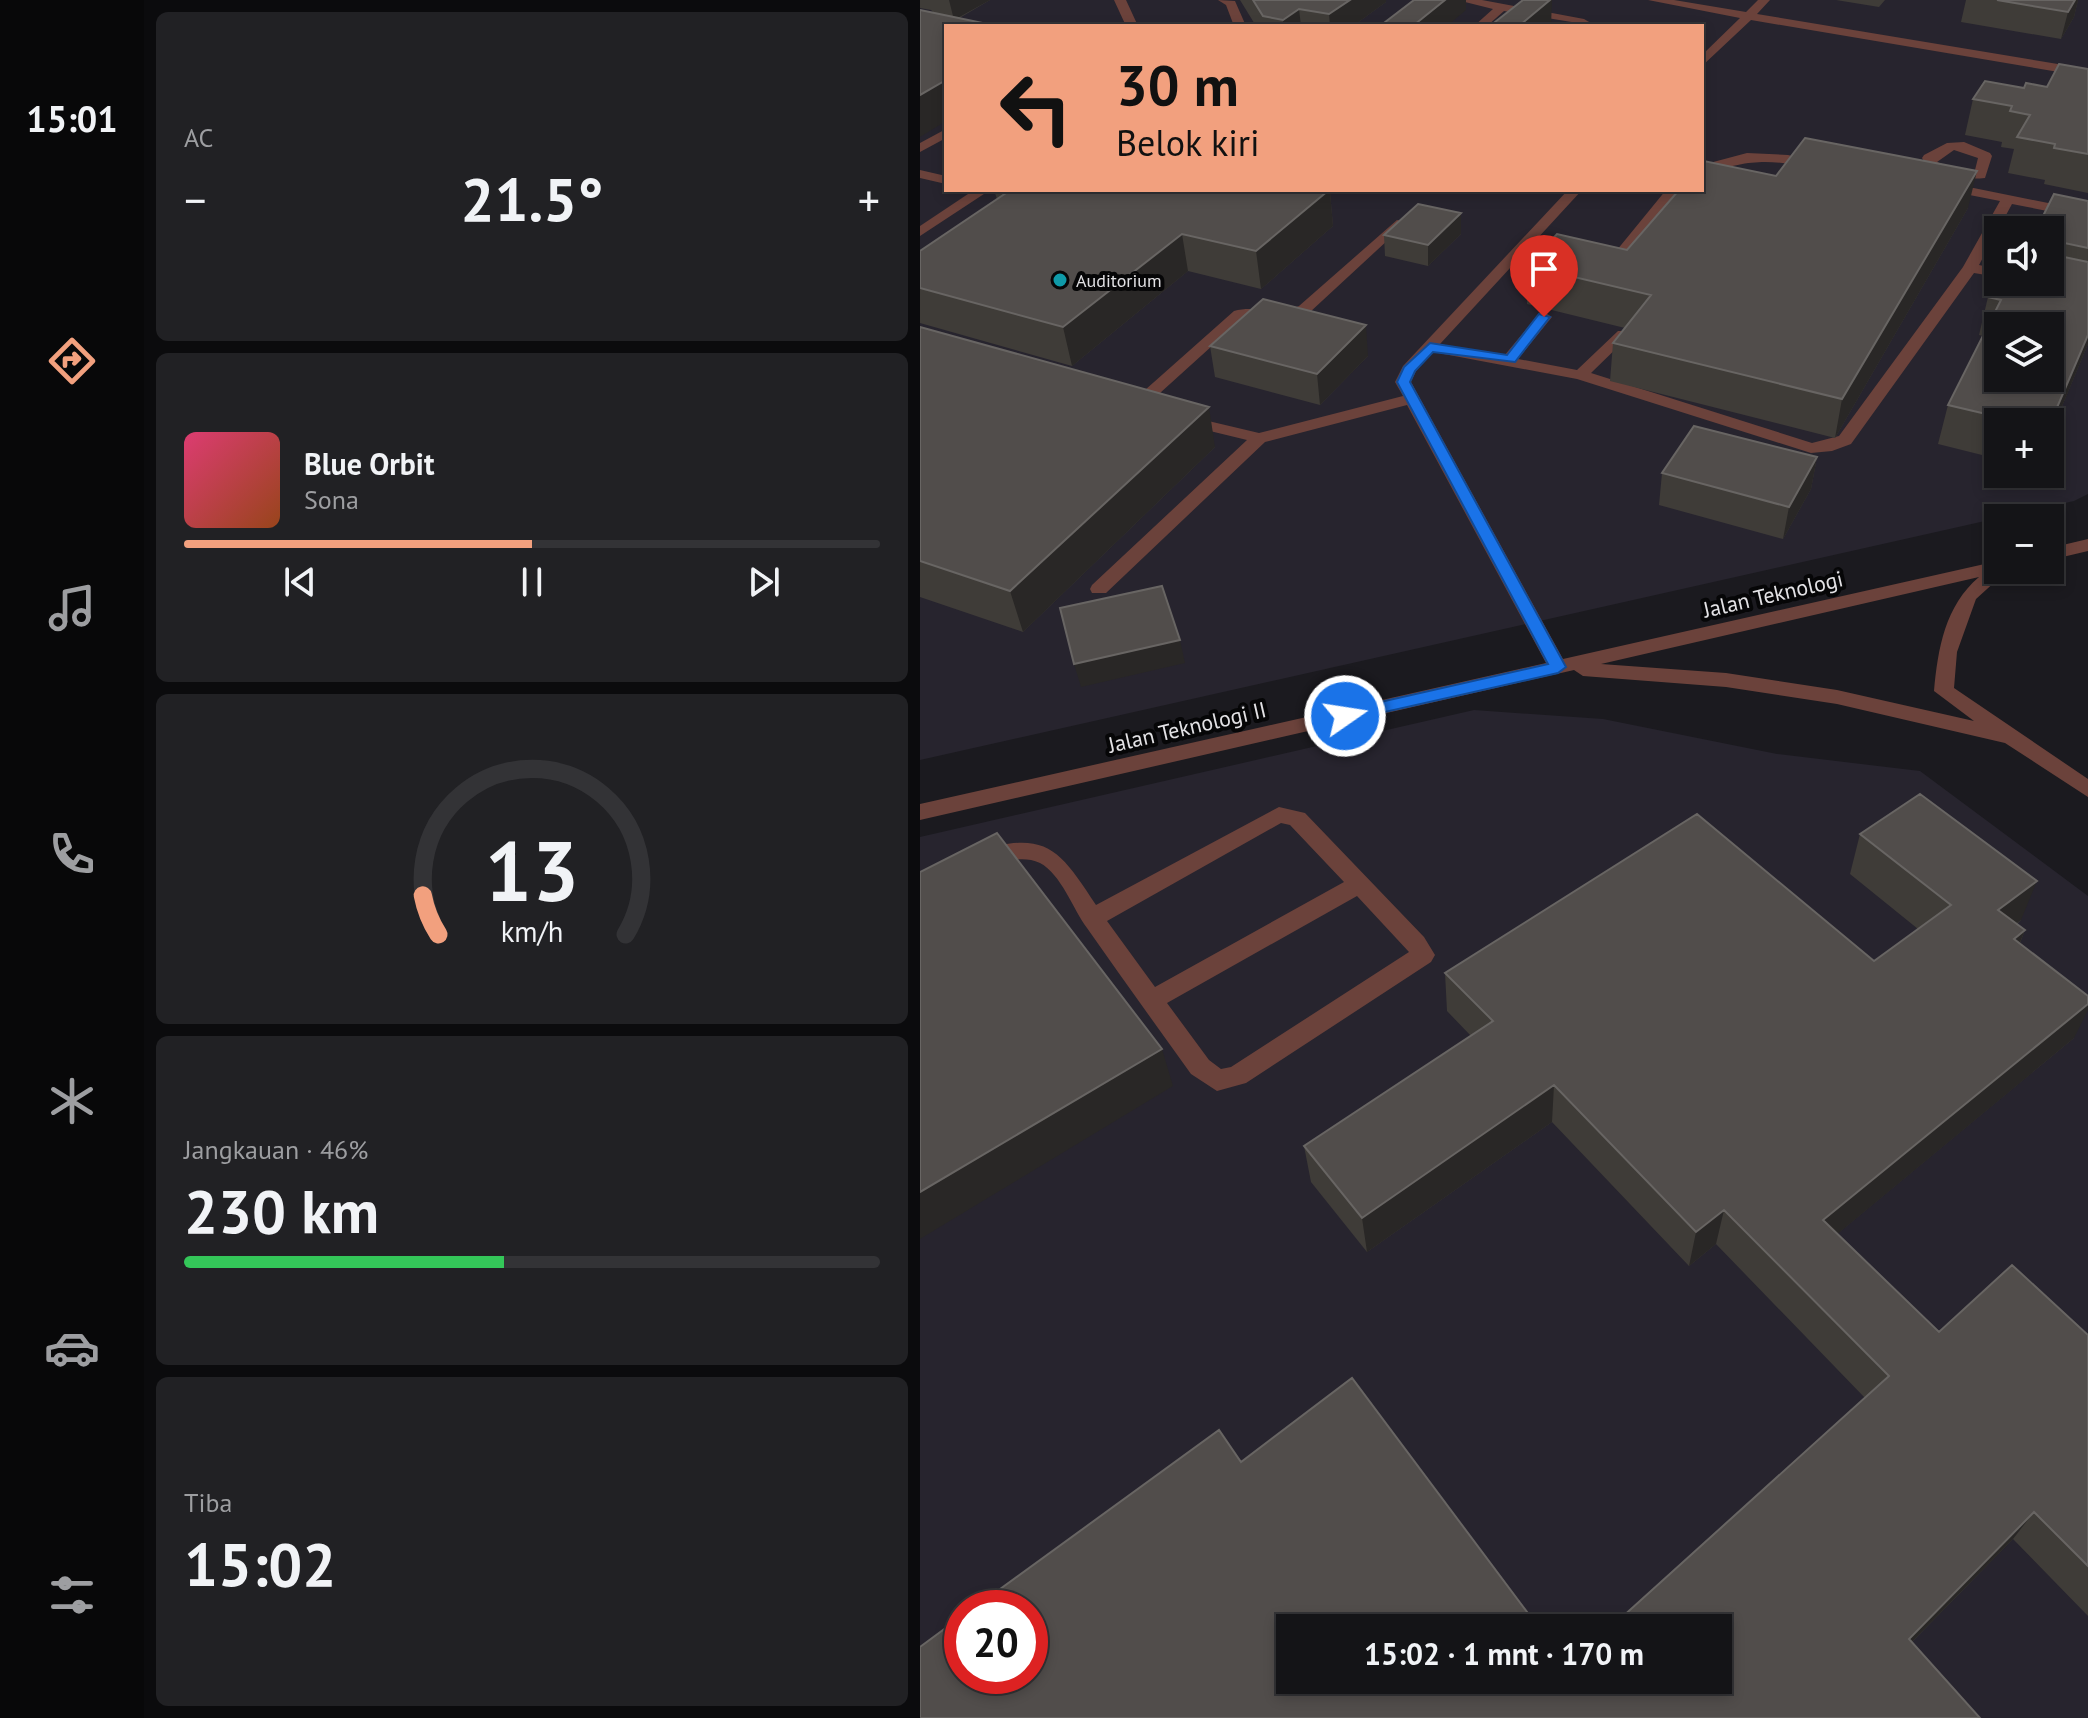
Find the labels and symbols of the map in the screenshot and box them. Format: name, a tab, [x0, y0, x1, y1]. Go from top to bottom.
pin	[1510, 235, 1578, 317]
place label: Auditorium	[1076, 269, 1162, 292]
marker: Auditorium	[1051, 271, 1069, 289]
street label: Jalan Teknologi	[1699, 564, 1846, 624]
position arrow	[1303, 674, 1387, 758]
street label: Jalan Teknologi II	[1104, 695, 1269, 759]
speed limit sign: 20	[944, 1590, 1048, 1694]

